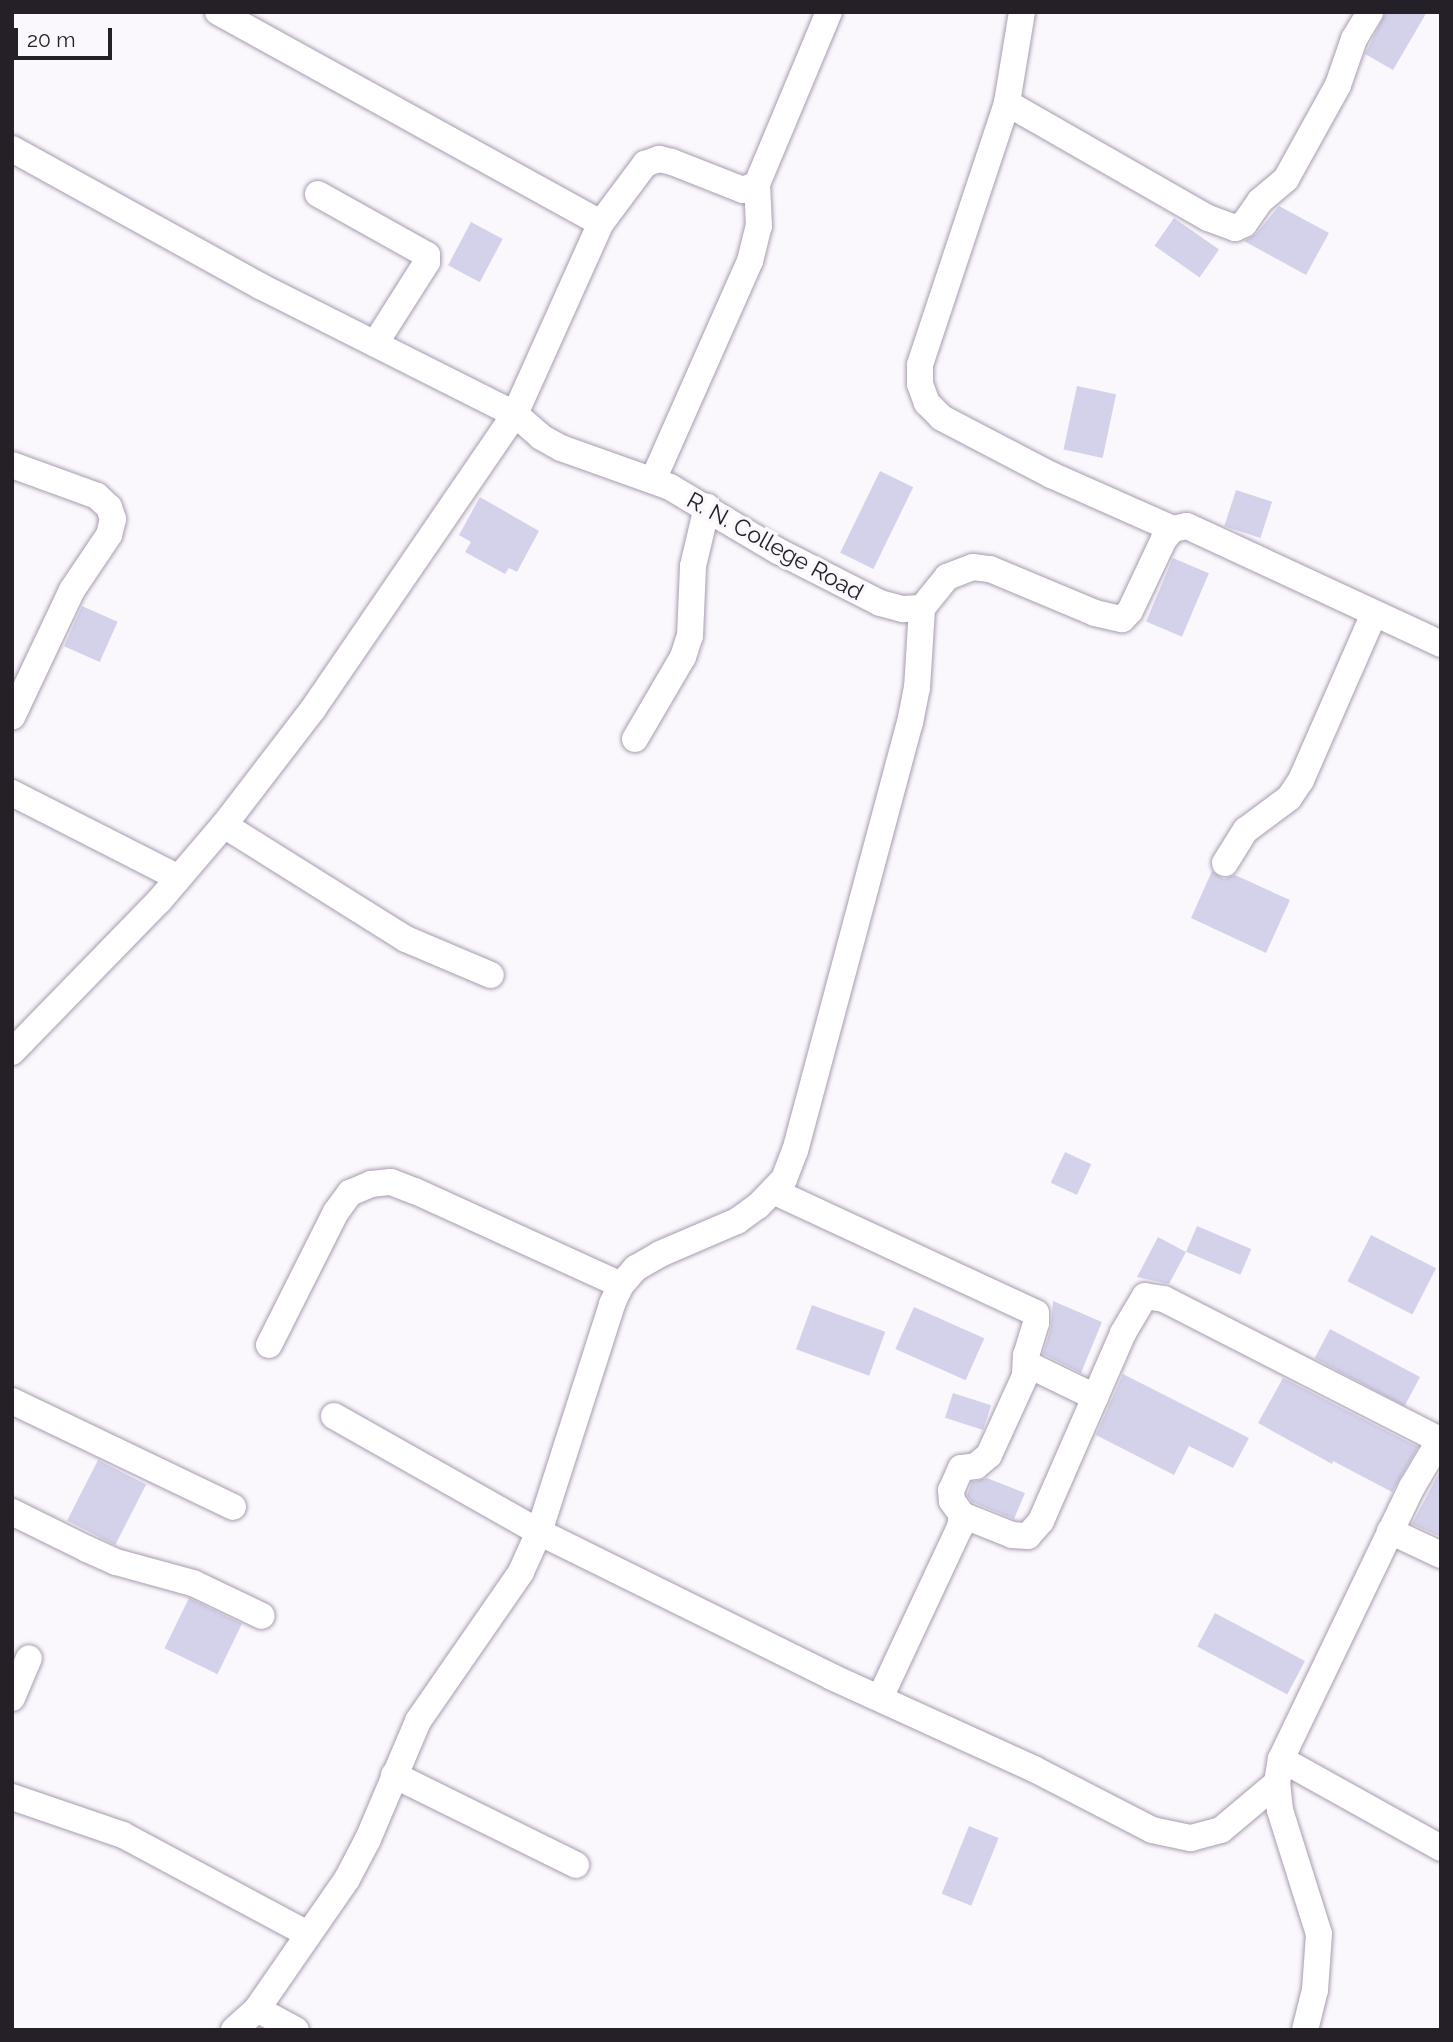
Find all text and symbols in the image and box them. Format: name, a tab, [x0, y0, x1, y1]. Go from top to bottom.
scale bar	[18, 14, 116, 58]
text: 20 m	[27, 27, 75, 52]
street label: R. N. College Road	[682, 486, 868, 606]

